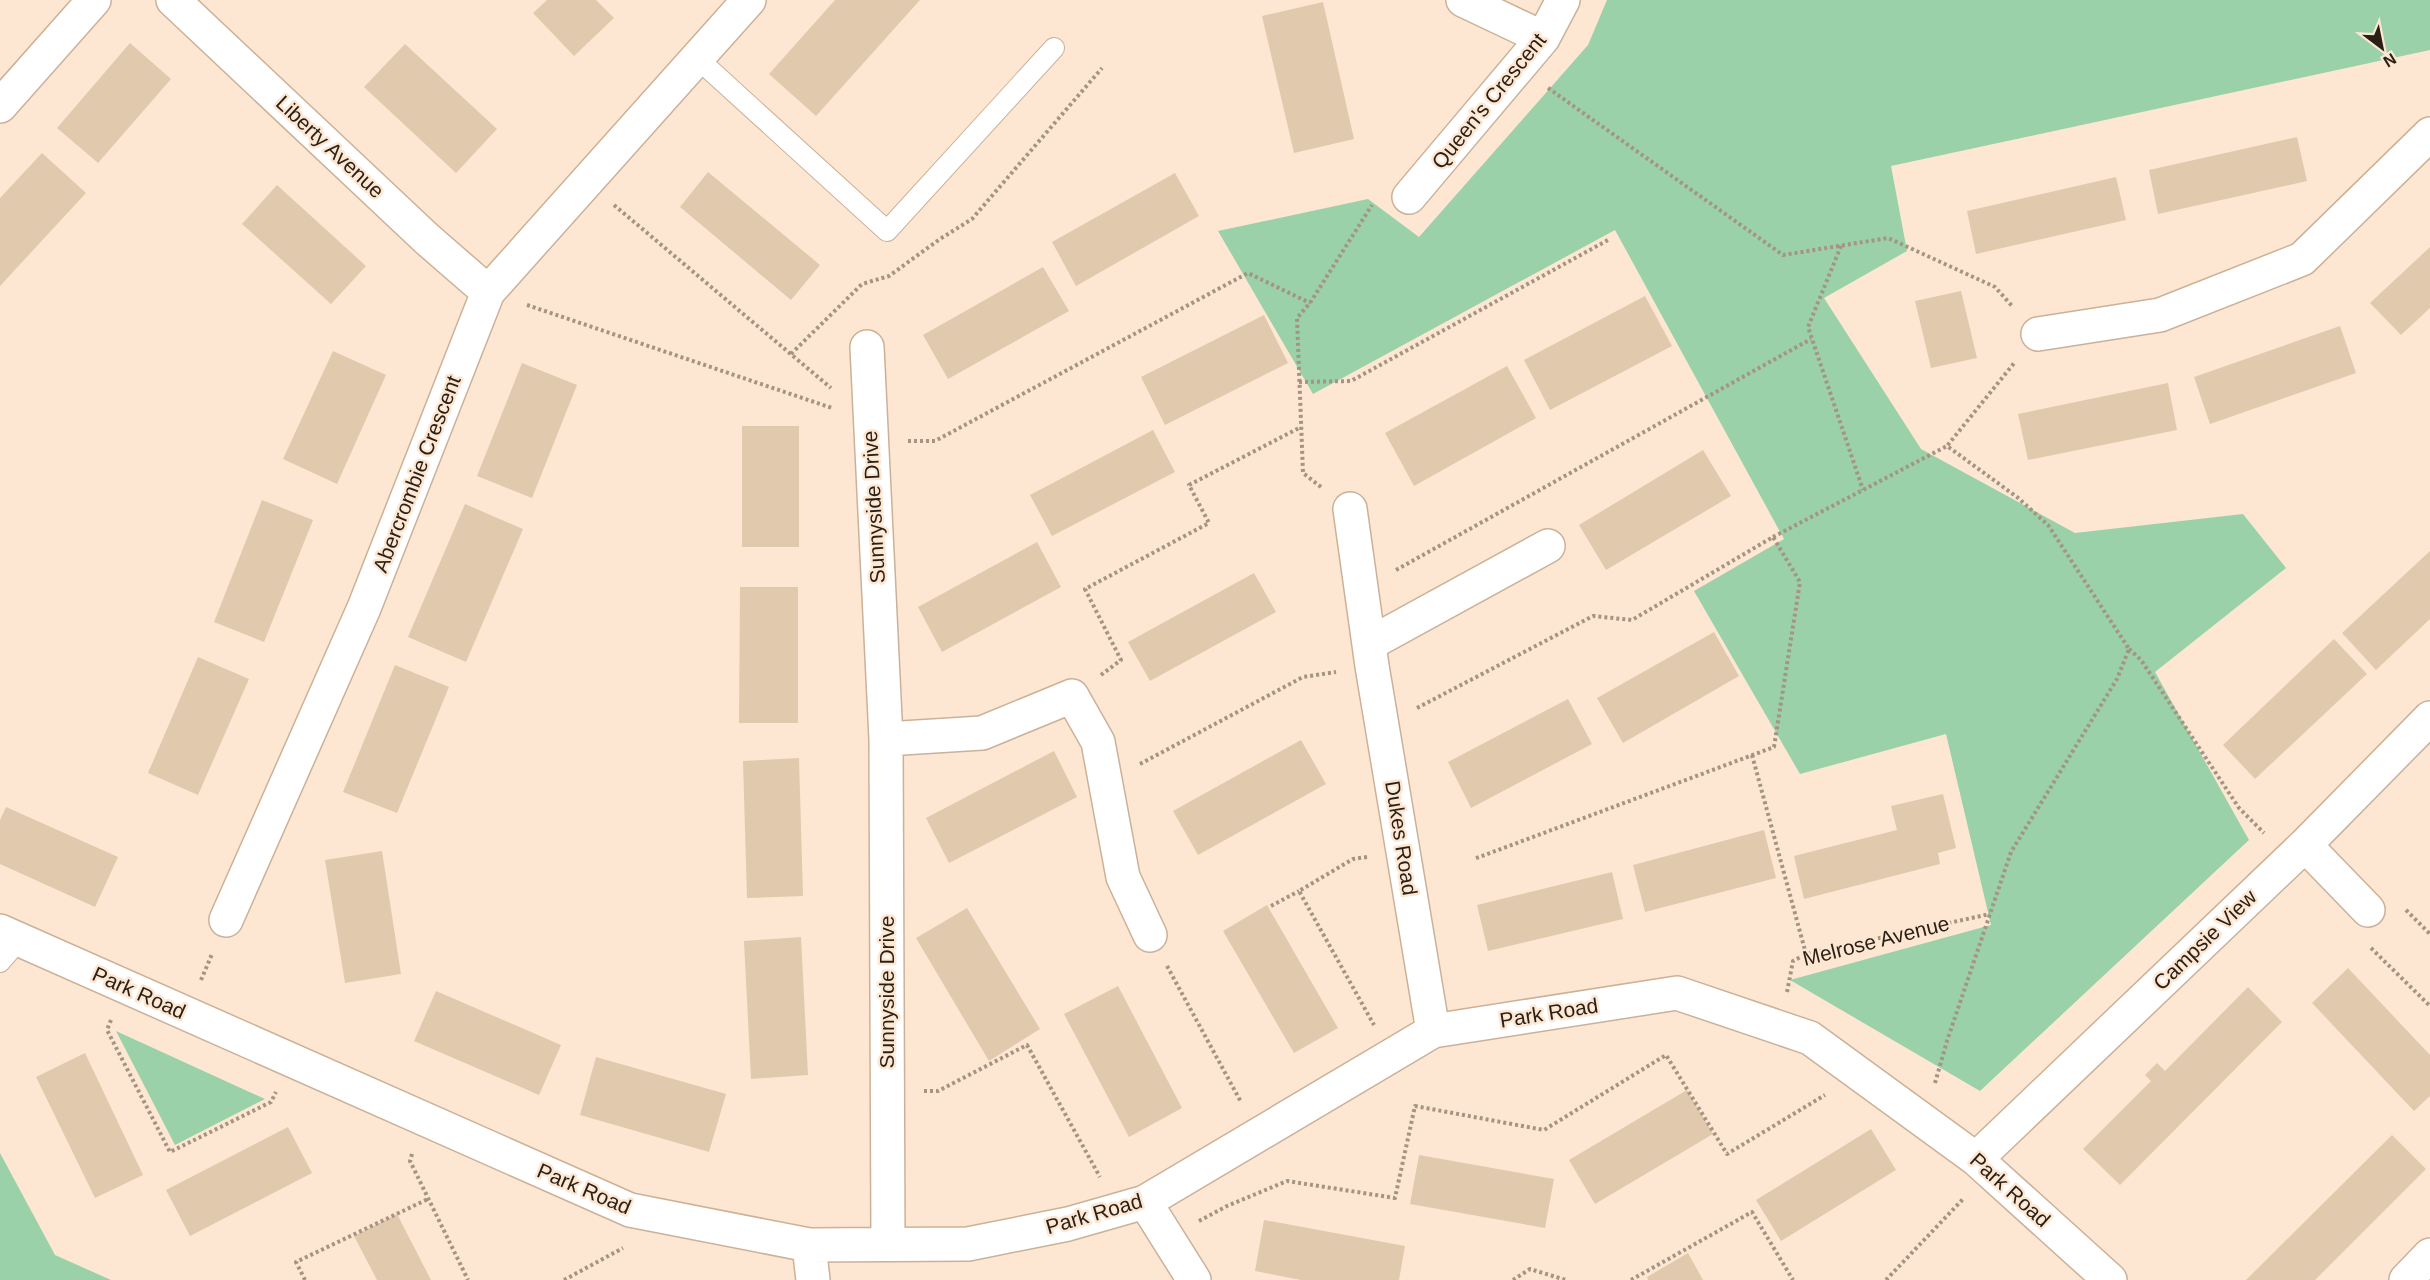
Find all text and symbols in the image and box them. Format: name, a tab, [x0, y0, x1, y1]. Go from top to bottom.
north arrow	[2352, 18, 2412, 78]
street label: Queen's Crescent	[1427, 28, 1550, 173]
text: N	[2380, 50, 2399, 71]
street label: Liberty Avenue	[272, 91, 389, 202]
street label: Abercrombie Crescent	[368, 372, 465, 575]
street label: Sunnyside Drive	[858, 430, 889, 584]
street label: Dukes Road	[1381, 779, 1422, 897]
street label: Campsie View	[2149, 884, 2261, 994]
street label: Melrose Avenue	[1800, 911, 1952, 970]
street label: Sunnyside Drive	[875, 916, 898, 1068]
street label: Park Road	[89, 962, 189, 1023]
street label: Park Road	[1498, 993, 1600, 1032]
street label: Park Road	[1966, 1148, 2055, 1231]
street label: Park Road	[534, 1159, 634, 1219]
street label: Park Road	[1043, 1189, 1145, 1238]

